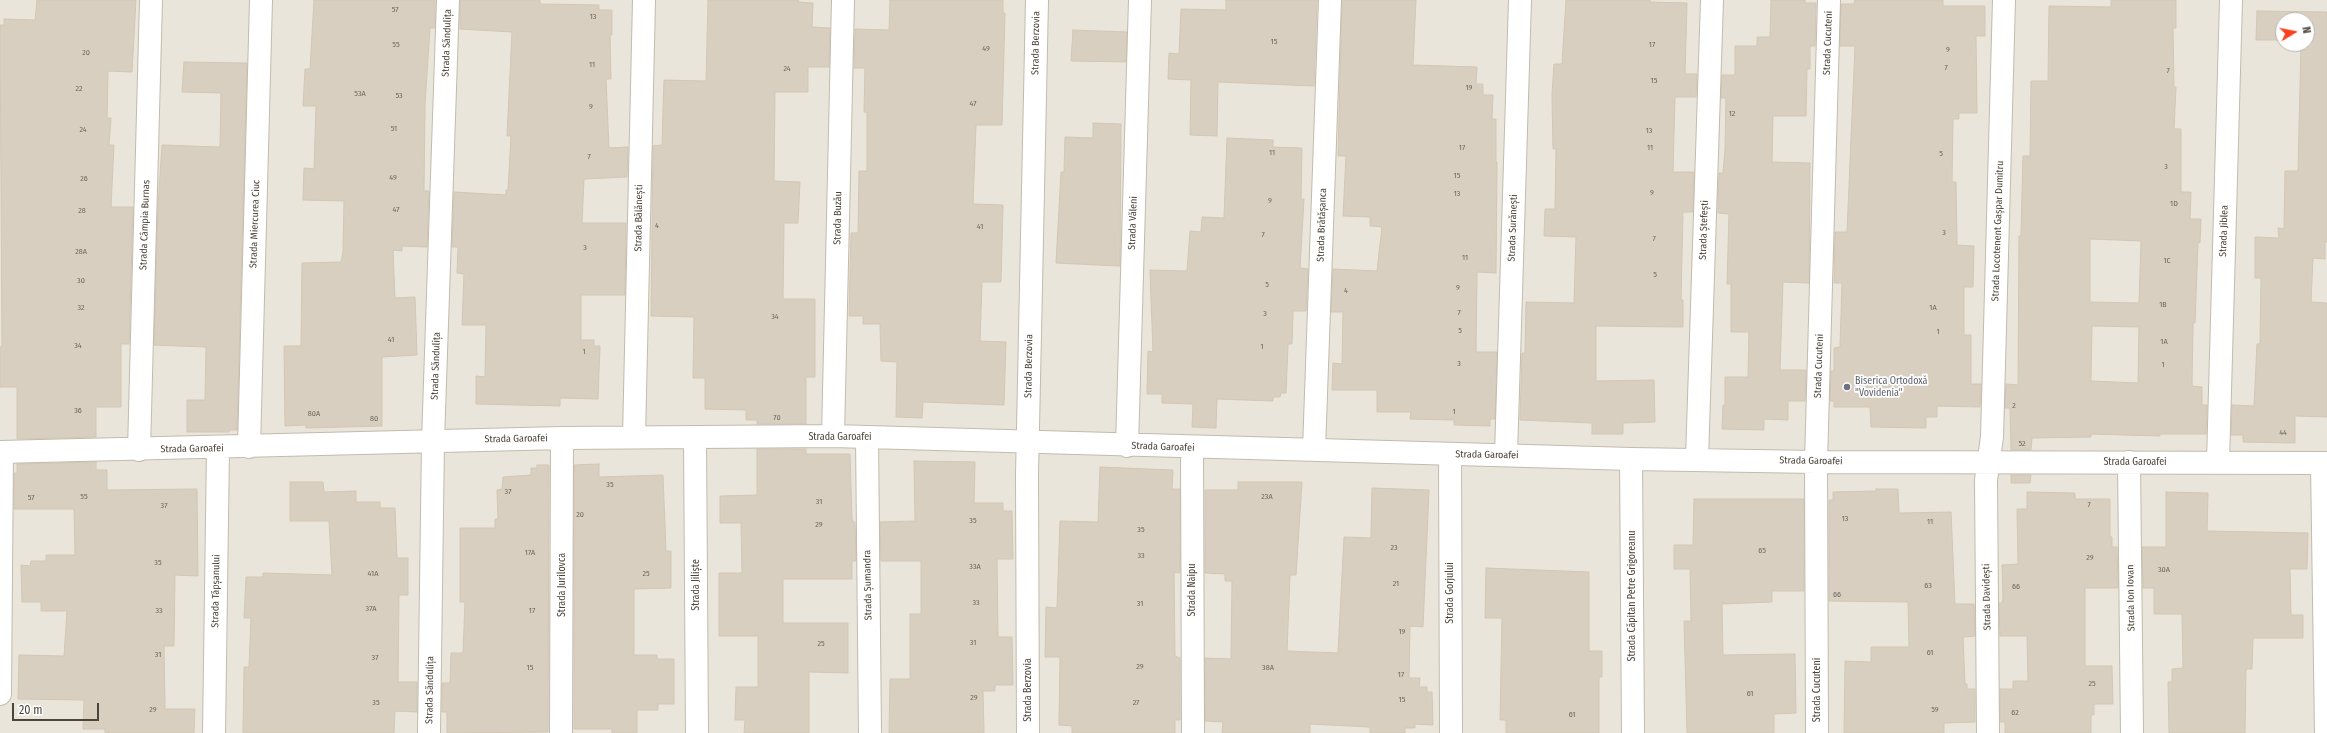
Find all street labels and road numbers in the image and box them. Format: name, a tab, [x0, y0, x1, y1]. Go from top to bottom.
street label: Strada Săndulița	[440, 9, 454, 77]
street label: Strada Berzovia	[1029, 11, 1043, 75]
street label: Strada Cucuteni	[1821, 11, 1835, 75]
street label: Strada Locotenent Gașpar Dumitru	[1990, 160, 2006, 302]
street label: Strada Câmpia Burnas	[137, 180, 153, 270]
street label: Strada Miercurea Ciuc	[247, 180, 263, 268]
street label: Strada Bălănești	[632, 184, 646, 252]
street label: Strada Brătășanca	[1315, 188, 1329, 262]
street label: Strada Buzău	[832, 191, 844, 245]
street label: Strada Surănești	[1506, 194, 1520, 262]
street label: Strada Văleni	[1126, 196, 1140, 250]
street label: Strada Ștefești	[1697, 200, 1711, 260]
street label: Strada Jiblea	[2217, 205, 2231, 257]
street label: Strada Săndulița	[429, 332, 443, 400]
street label: Strada Berzovia	[1022, 334, 1036, 398]
street label: Strada Cucuteni	[1812, 334, 1826, 398]
street label: Strada Garoafei	[808, 431, 872, 443]
street label: Strada Garoafei	[484, 432, 548, 446]
street label: Strada Garoafei	[1131, 440, 1195, 454]
street label: Strada Garoafei	[160, 442, 224, 456]
street label: Strada Garoafei	[1455, 448, 1519, 462]
street label: Strada Garoafei	[1779, 454, 1843, 468]
street label: Strada Garoafei	[2103, 456, 2167, 468]
street label: Strada Căpitan Petre Grigoreanu	[1626, 531, 1638, 661]
street label: Strada Șumandra	[861, 550, 875, 620]
street label: Strada Jurilovca	[556, 553, 568, 617]
street label: Strada Tăpșanului	[209, 554, 223, 628]
street label: Strada Jiliște	[690, 559, 702, 611]
street label: Strada Gorjului	[1444, 562, 1456, 624]
street label: Strada Naipu	[1186, 564, 1198, 616]
street label: Strada Davidești	[1980, 564, 1994, 630]
street label: Strada Ion Iovan	[2124, 565, 2138, 631]
street label: Strada Săndulița	[423, 656, 437, 724]
street label: Strada Berzovia	[1022, 658, 1034, 722]
street label: Strada Cucuteni	[1811, 658, 1823, 722]

